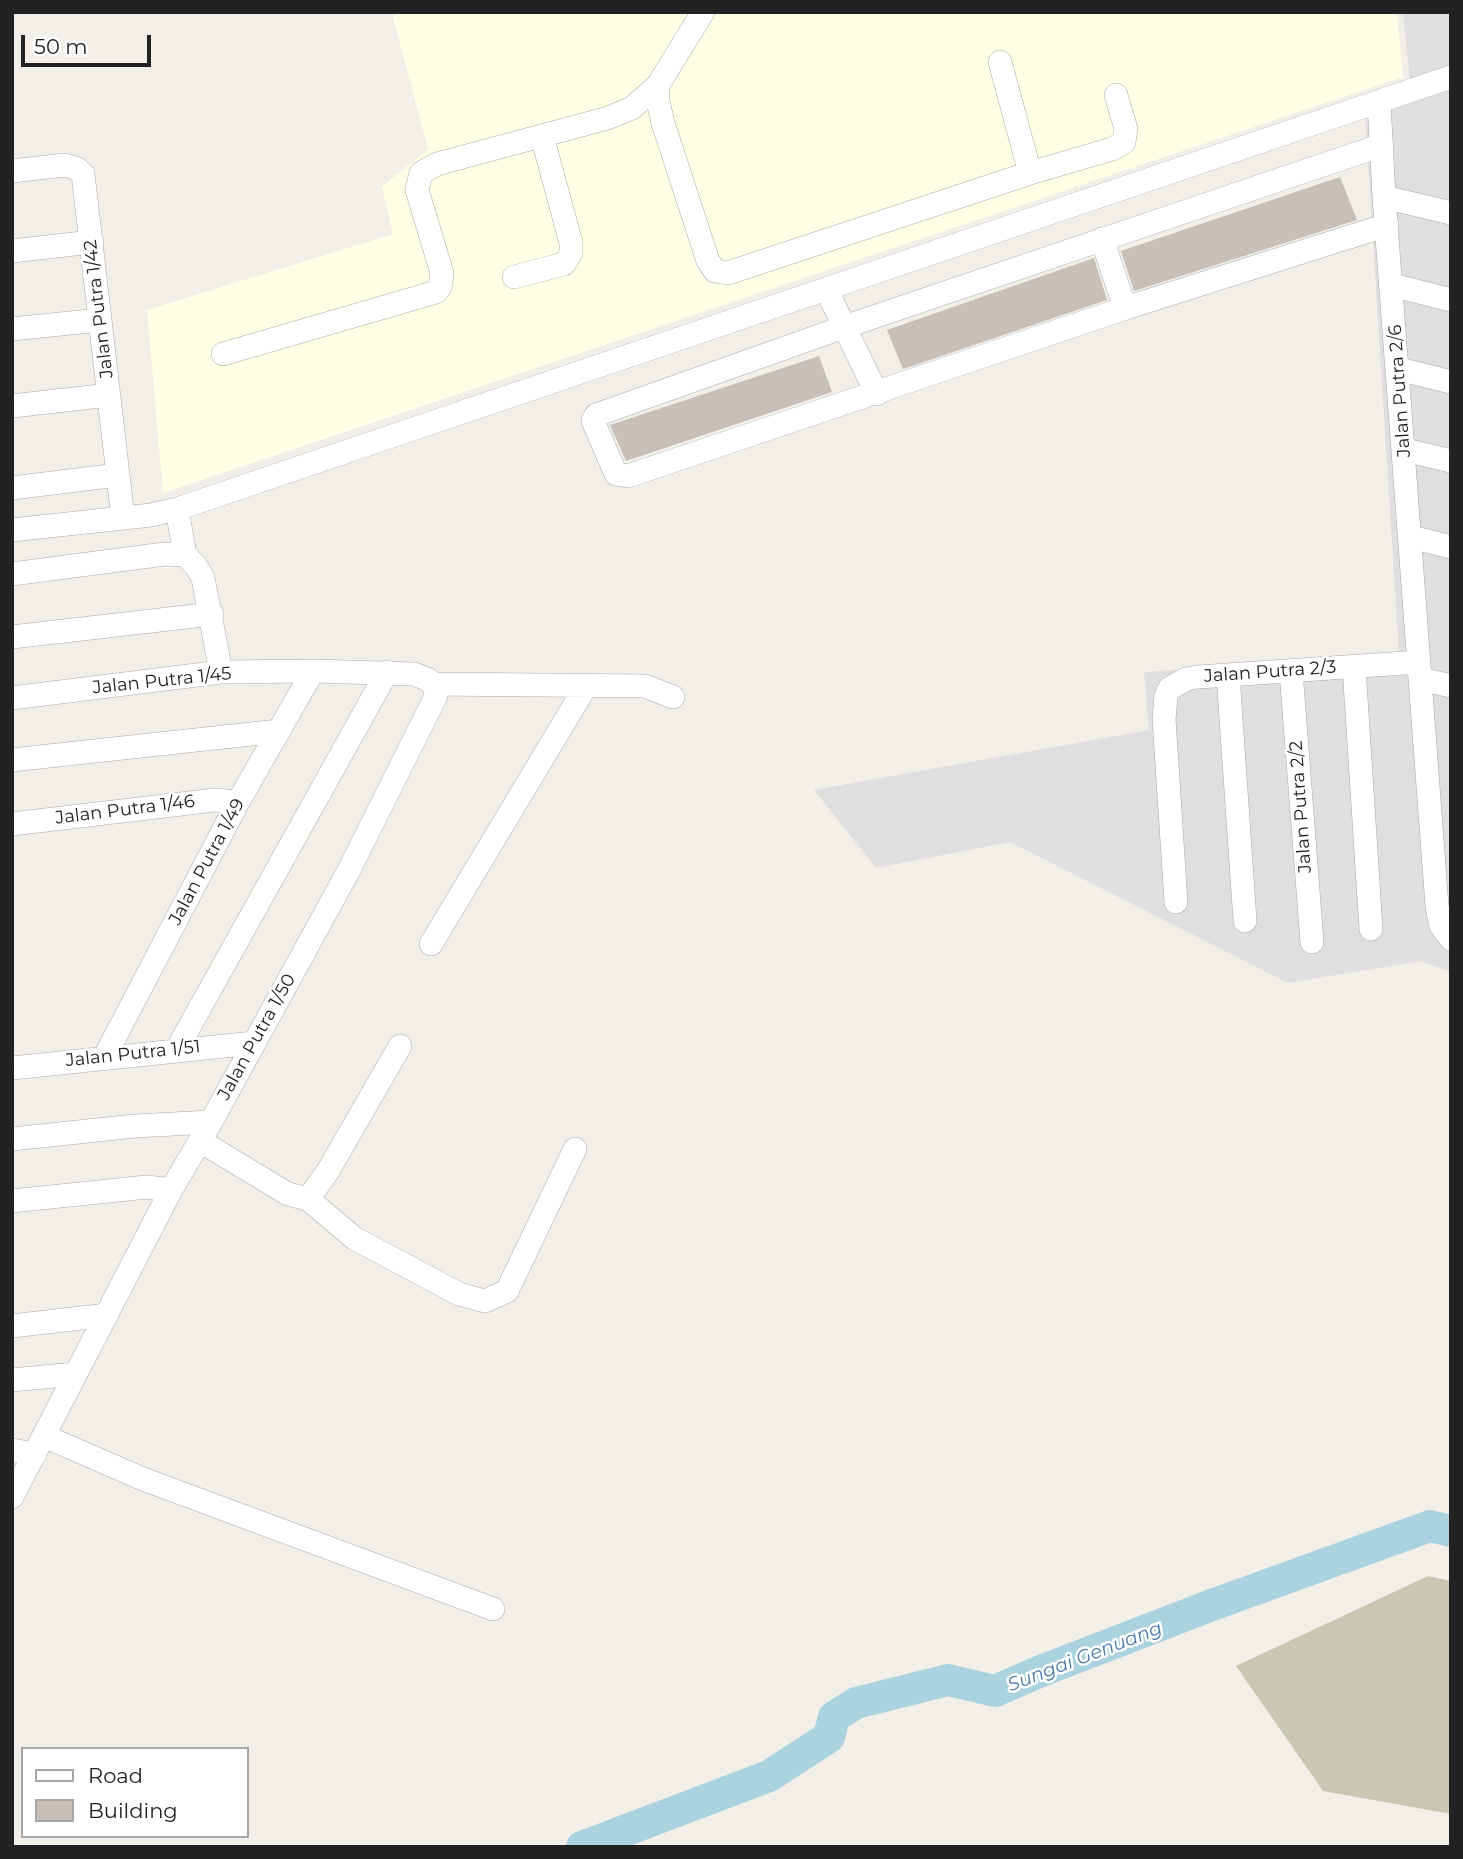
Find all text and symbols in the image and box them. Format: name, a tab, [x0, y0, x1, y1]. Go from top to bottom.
scale bar	[24, 21, 154, 65]
text: 50 m	[34, 34, 88, 59]
street label: Jalan Putra 1/42	[80, 238, 118, 380]
street label: Jalan Putra 2/6	[1385, 324, 1415, 458]
street label: Jalan Putra 2/3	[1203, 657, 1337, 687]
street label: Jalan Putra 1/45	[92, 663, 232, 699]
street label: Jalan Putra 2/2	[1286, 740, 1316, 874]
street label: Jalan Putra 1/46	[54, 791, 196, 829]
street label: Jalan Putra 1/49	[165, 795, 249, 929]
street label: Jalan Putra 1/50	[213, 970, 301, 1104]
street label: Jalan Putra 1/51	[65, 1036, 201, 1072]
water label: Sungai Genuang	[1004, 1617, 1166, 1697]
legend	[21, 1747, 248, 1838]
text: Road	[88, 1763, 143, 1788]
text: Building	[88, 1798, 178, 1823]

